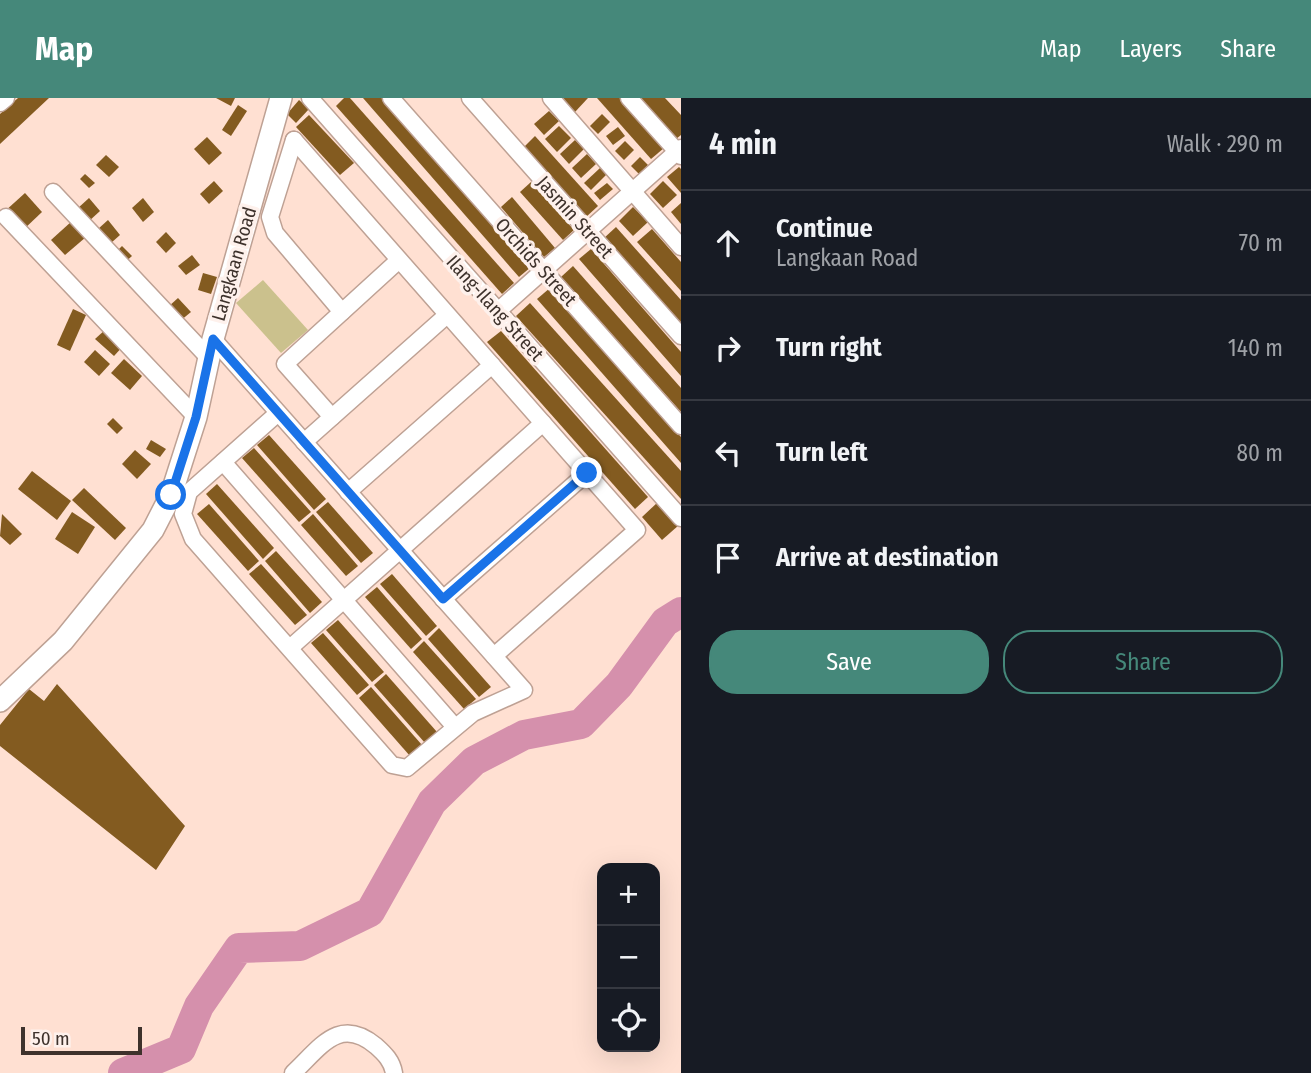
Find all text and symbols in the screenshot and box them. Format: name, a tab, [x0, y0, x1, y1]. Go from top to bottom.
text: Map	[35, 29, 93, 69]
text: Map	[1040, 35, 1082, 63]
text: Layers	[1120, 35, 1182, 63]
text: Share	[1220, 35, 1276, 63]
text: 4 min	[709, 126, 777, 162]
text: Walk · 290 m	[1167, 130, 1283, 158]
street label: Jasmin Street	[532, 171, 619, 264]
street label: Langkaan Road	[207, 204, 261, 324]
street label: Orchids Street	[491, 213, 582, 311]
text: Continue	[776, 213, 873, 244]
icon: ahead	[709, 224, 747, 262]
text: 70 m	[1239, 229, 1283, 257]
text: Langkaan Road	[776, 244, 918, 272]
street label: Ilang-Ilang Street	[442, 250, 549, 366]
icon: right	[709, 329, 747, 367]
text: Turn right	[776, 332, 882, 363]
text: 140 m	[1228, 334, 1283, 362]
icon: left	[709, 434, 747, 472]
text: Turn left	[776, 437, 868, 468]
text: 80 m	[1236, 439, 1283, 467]
route end	[571, 457, 602, 488]
route start	[155, 479, 186, 510]
icon: arrive	[709, 539, 747, 577]
text: Arrive at destination	[776, 542, 999, 573]
button: Save	[709, 630, 989, 694]
button: Share	[1003, 630, 1283, 694]
map controls	[597, 863, 660, 1052]
button: +	[597, 863, 660, 926]
button: −	[597, 926, 660, 989]
button: locate	[597, 989, 660, 1052]
scale bar	[21, 1024, 142, 1056]
text: 50 m	[32, 1027, 70, 1050]

